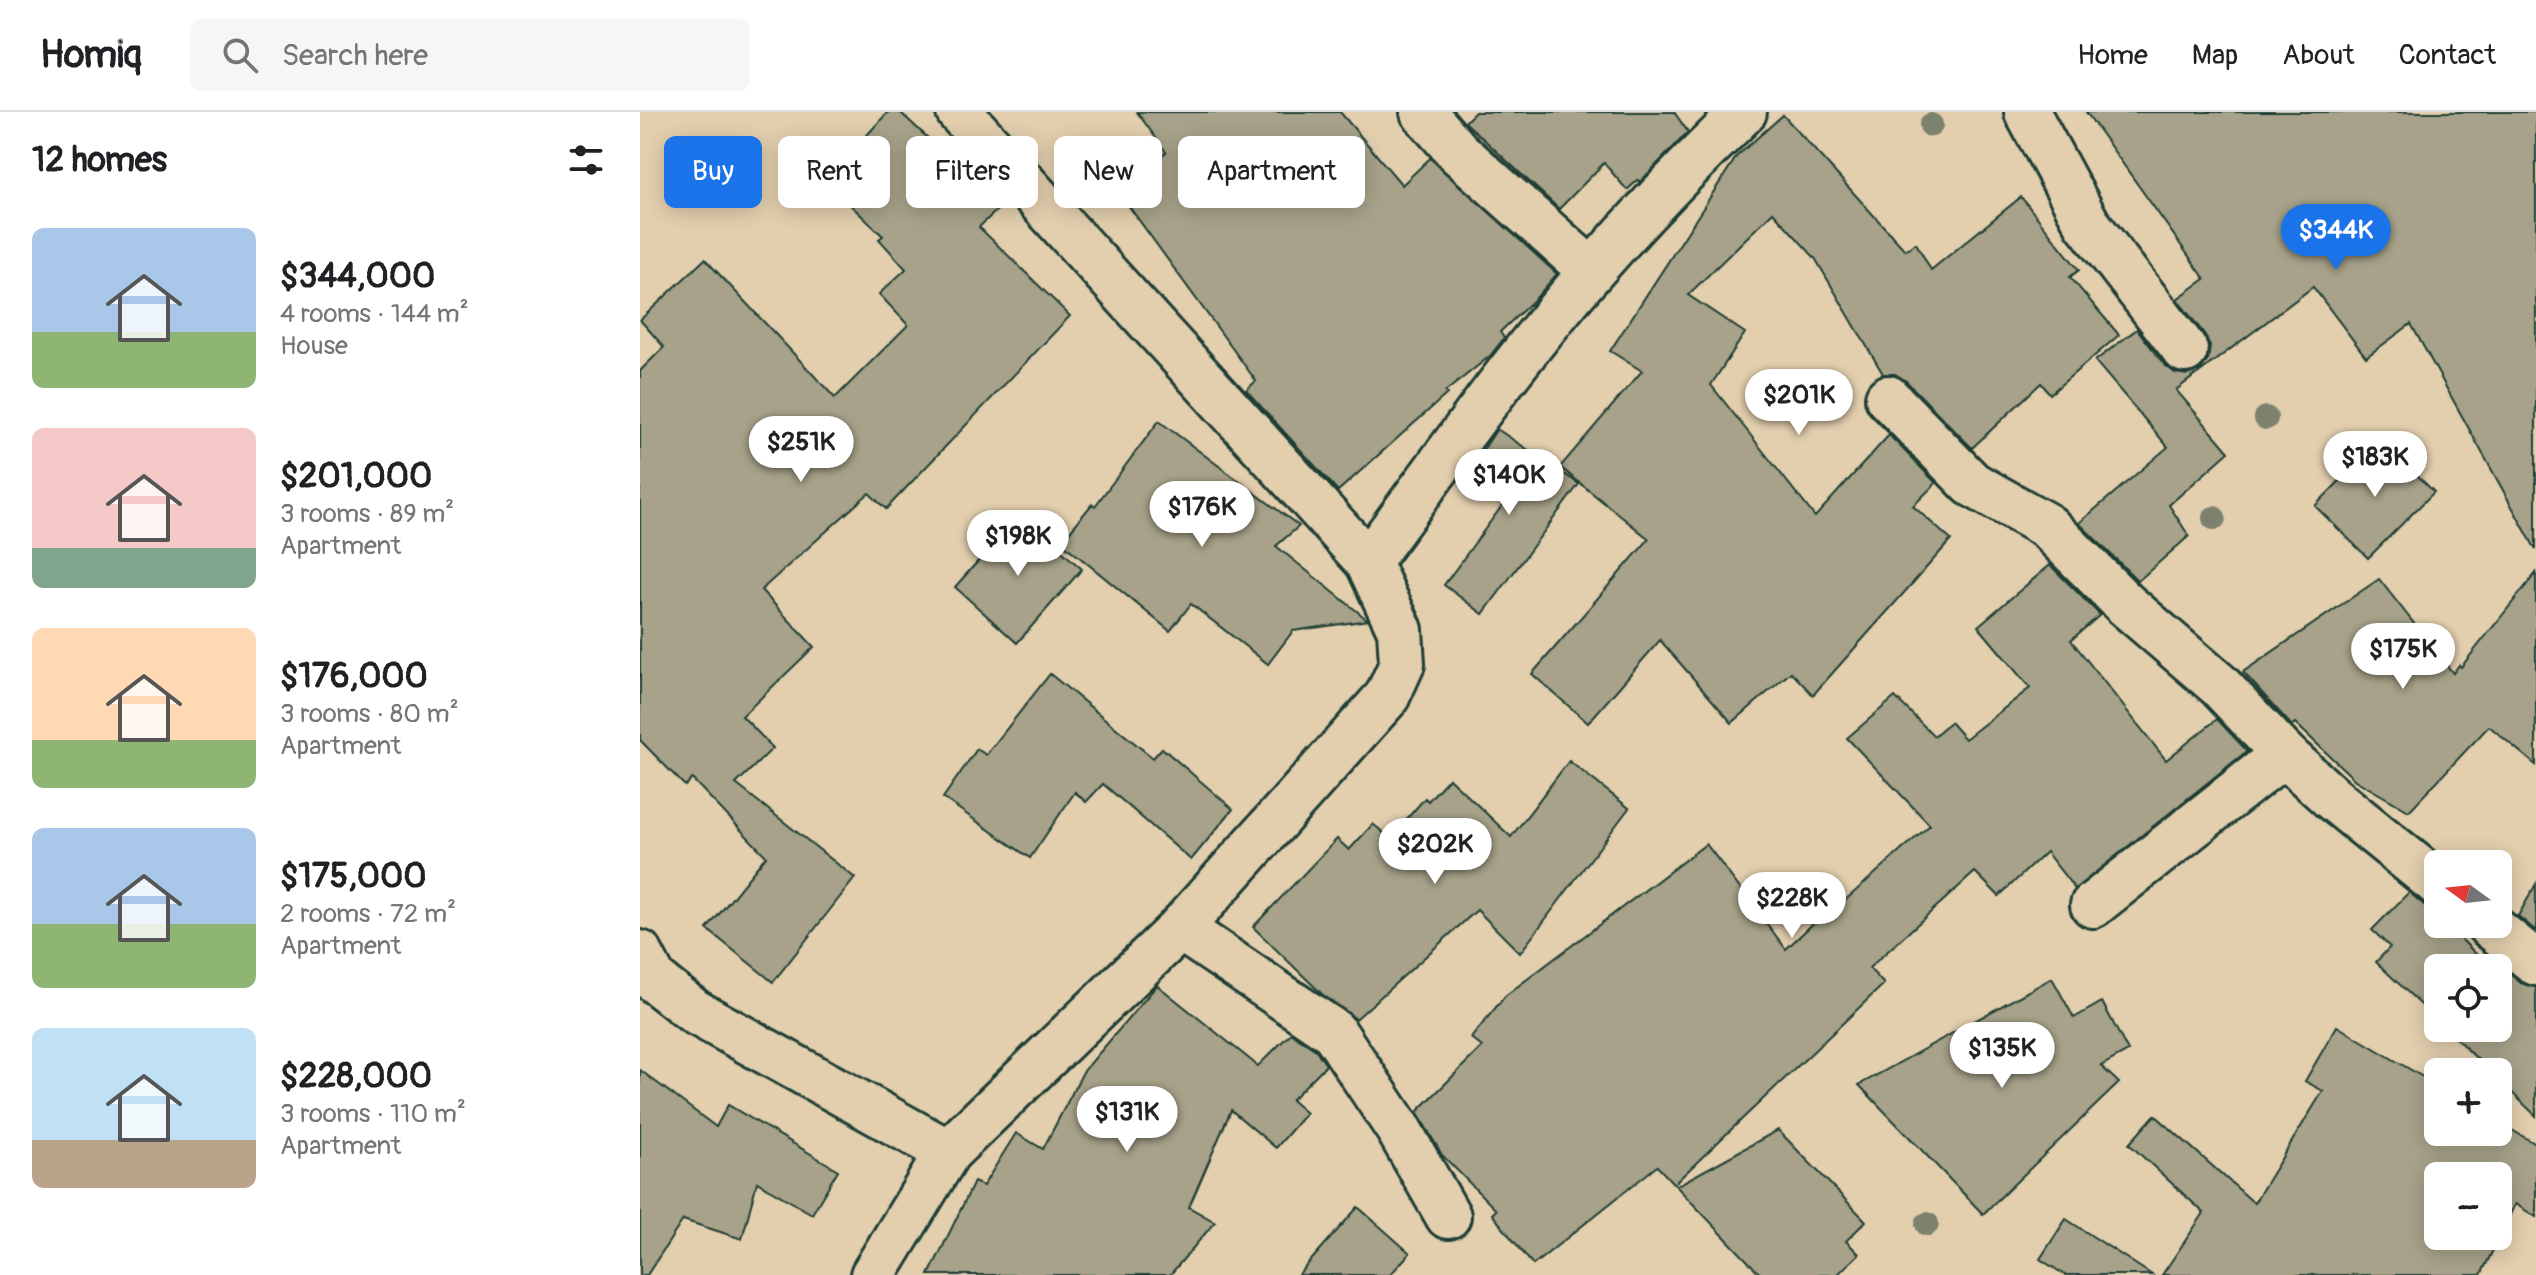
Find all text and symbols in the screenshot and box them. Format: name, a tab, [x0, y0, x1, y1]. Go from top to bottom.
search box	[190, 19, 750, 91]
text: Homiq	[40, 31, 142, 79]
icon: search	[218, 33, 262, 77]
text: Search here	[282, 37, 428, 74]
text: Home	[2077, 38, 2148, 73]
text: Map	[2192, 38, 2238, 73]
text: About	[2282, 38, 2355, 73]
text: Contact	[2399, 38, 2496, 73]
chip: Buy	[664, 136, 762, 208]
chip: Rent	[778, 136, 890, 208]
chip: Filters	[906, 136, 1038, 208]
chip: New	[1054, 136, 1162, 208]
chip: Apartment	[1178, 136, 1365, 208]
icon: filters	[564, 138, 608, 182]
text: 12 homes	[32, 139, 167, 182]
pin: $344K	[2280, 204, 2392, 272]
text: $344K	[2299, 214, 2373, 246]
text: $344,000	[280, 255, 435, 298]
icon: home	[96, 260, 192, 356]
text: 4 rooms · 144 m²	[280, 298, 469, 330]
text: House	[280, 330, 348, 362]
pin: $201K	[1743, 369, 1855, 437]
text: $201K	[1763, 379, 1835, 411]
pin: $251K	[745, 416, 857, 484]
text: $251K	[767, 426, 835, 458]
pin: $183K	[2319, 431, 2431, 499]
text: $183K	[2341, 441, 2409, 473]
pin: $140K	[1453, 449, 1565, 517]
text: $201,000	[280, 455, 432, 498]
text: $140K	[1473, 459, 1545, 491]
icon: home	[96, 460, 192, 556]
pin: $176K	[1146, 481, 1258, 549]
text: $176K	[1168, 491, 1236, 523]
text: 3 rooms · 89 m²	[280, 498, 454, 530]
pin: $198K	[962, 510, 1074, 578]
text: $198K	[985, 520, 1051, 552]
text: Apartment	[280, 530, 401, 562]
pin: $175K	[2347, 623, 2459, 691]
text: $175K	[2369, 633, 2437, 665]
text: $176,000	[280, 655, 428, 698]
icon: home	[96, 660, 192, 756]
text: 3 rooms · 80 m²	[280, 698, 459, 730]
text: Apartment	[280, 730, 401, 762]
pin: $202K	[1379, 818, 1491, 886]
text: $202K	[1397, 828, 1473, 860]
north arrow	[2424, 850, 2512, 938]
map controls	[2424, 850, 2512, 1250]
text: $175,000	[280, 855, 426, 898]
icon: home	[96, 860, 192, 956]
pin: $228K	[1736, 872, 1848, 940]
text: $228K	[1756, 882, 1828, 914]
text: 2 rooms · 72 m²	[280, 898, 456, 930]
text: Apartment	[280, 930, 401, 962]
button: locate	[2424, 954, 2512, 1042]
pin: $135K	[1946, 1022, 2058, 1090]
text: $135K	[1968, 1032, 2036, 1064]
text: $228,000	[280, 1055, 432, 1098]
button: +	[2424, 1058, 2512, 1146]
icon: home	[96, 1060, 192, 1156]
pin: $131K	[1071, 1086, 1183, 1154]
text: $131K	[1095, 1096, 1159, 1128]
text: 3 rooms · 110 m²	[280, 1098, 466, 1130]
text: Apartment	[280, 1130, 401, 1162]
button: −	[2424, 1162, 2512, 1250]

